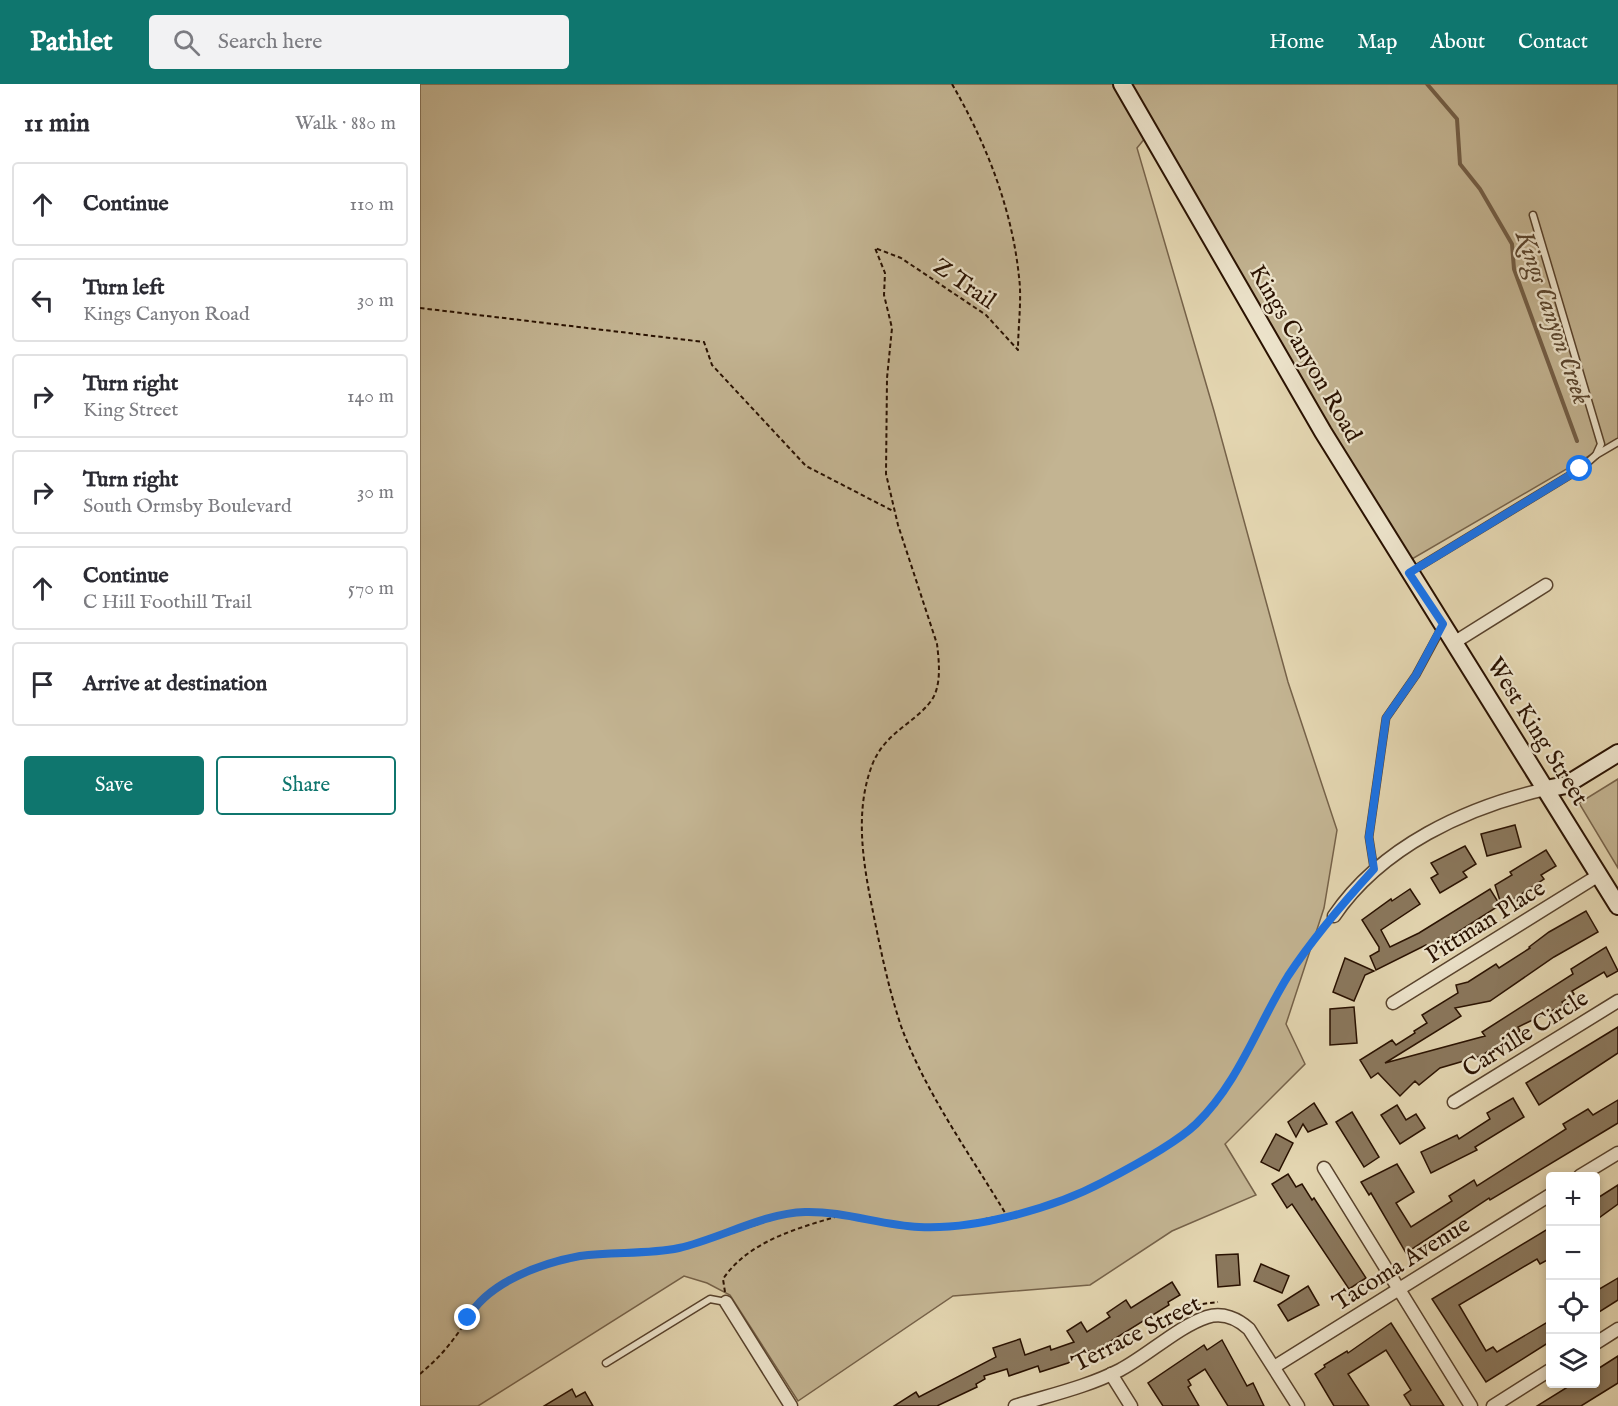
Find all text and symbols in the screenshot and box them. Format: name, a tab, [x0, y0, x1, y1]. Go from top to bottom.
search box	[149, 15, 569, 69]
text: Pathlet	[30, 25, 113, 60]
icon: search	[170, 26, 203, 59]
text: Search here	[218, 28, 322, 56]
text: Home	[1269, 29, 1324, 56]
text: Map	[1357, 29, 1397, 56]
text: About	[1430, 29, 1485, 56]
text: Contact	[1518, 29, 1588, 56]
text: 11 min	[24, 107, 90, 140]
text: Walk · 880 m	[295, 111, 396, 136]
icon: ahead	[26, 188, 59, 221]
text: Continue	[83, 190, 169, 218]
text: 110 m	[350, 192, 394, 217]
water label: Kings Canyon Creek	[1506, 225, 1598, 410]
street label: Z Trail	[927, 251, 1002, 317]
street label: Kings Canyon Road	[1241, 259, 1368, 448]
text: Turn left	[83, 274, 165, 302]
icon: left	[26, 284, 59, 317]
text: 30 m	[357, 288, 394, 313]
text: Kings Canyon Road	[83, 302, 250, 327]
text: Turn right	[83, 370, 178, 398]
icon: right	[26, 380, 59, 413]
text: 140 m	[347, 384, 394, 409]
text: King Street	[83, 398, 178, 423]
route start	[1566, 455, 1592, 481]
text: Turn right	[83, 466, 178, 494]
icon: right	[26, 476, 59, 509]
text: 30 m	[357, 480, 394, 505]
text: South Ormsby Boulevard	[83, 494, 292, 519]
text: Continue	[83, 562, 169, 590]
icon: ahead	[26, 572, 59, 605]
text: 570 m	[348, 576, 394, 601]
text: C Hill Foothill Trail	[83, 590, 252, 615]
street label: West King Street	[1479, 652, 1595, 812]
icon: arrive	[26, 668, 59, 701]
text: Arrive at destination	[83, 670, 267, 698]
button: Save	[24, 756, 204, 815]
button: Share	[216, 756, 396, 815]
street label: Pittman Place	[1420, 873, 1552, 971]
street label: Carville Circle	[1457, 983, 1595, 1085]
map controls	[1546, 1172, 1600, 1388]
button: +	[1546, 1172, 1600, 1226]
street label: Tacoma Avenue	[1327, 1210, 1476, 1319]
button: −	[1546, 1226, 1600, 1280]
button: locate	[1546, 1280, 1600, 1334]
street label: Terrace Street	[1067, 1289, 1206, 1380]
route end	[454, 1304, 480, 1330]
button: layers	[1546, 1334, 1600, 1388]

